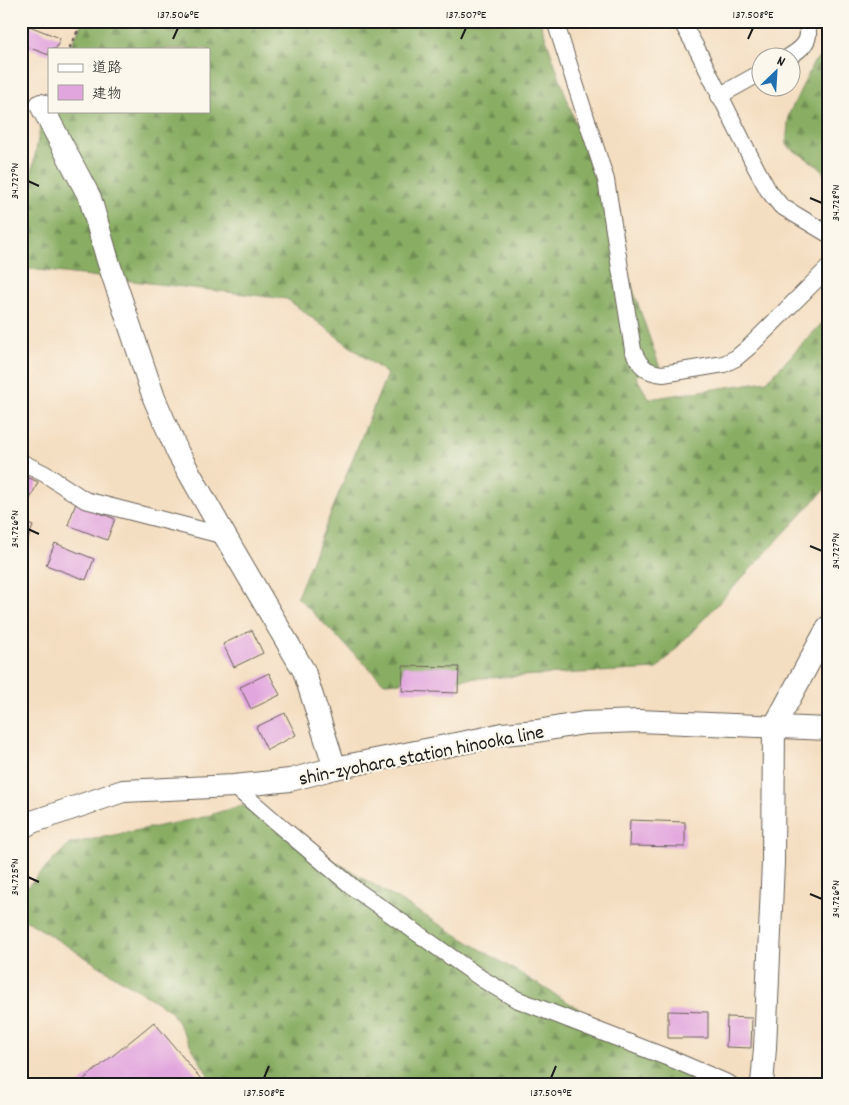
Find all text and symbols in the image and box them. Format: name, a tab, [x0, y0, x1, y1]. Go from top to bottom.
text: 137.506°E	[157, 7, 199, 24]
text: 137.507°E	[446, 7, 487, 24]
text: 137.508°E	[733, 7, 774, 24]
legend	[48, 48, 210, 112]
north arrow	[752, 48, 802, 98]
text: N	[773, 52, 788, 73]
text: 道路	[92, 58, 122, 80]
text: 建物	[92, 84, 122, 106]
text: 34.727°N	[7, 163, 24, 199]
text: 34.728°N	[828, 185, 845, 221]
text: 34.726°N	[7, 510, 24, 548]
text: 34.727°N	[828, 533, 845, 569]
street label: shin-zyohara station hinooka line	[297, 719, 547, 794]
text: 34.725°N	[7, 858, 24, 896]
text: 34.726°N	[828, 880, 845, 918]
text: 137.508°E	[244, 1085, 285, 1102]
text: 137.509°E	[530, 1085, 572, 1102]

